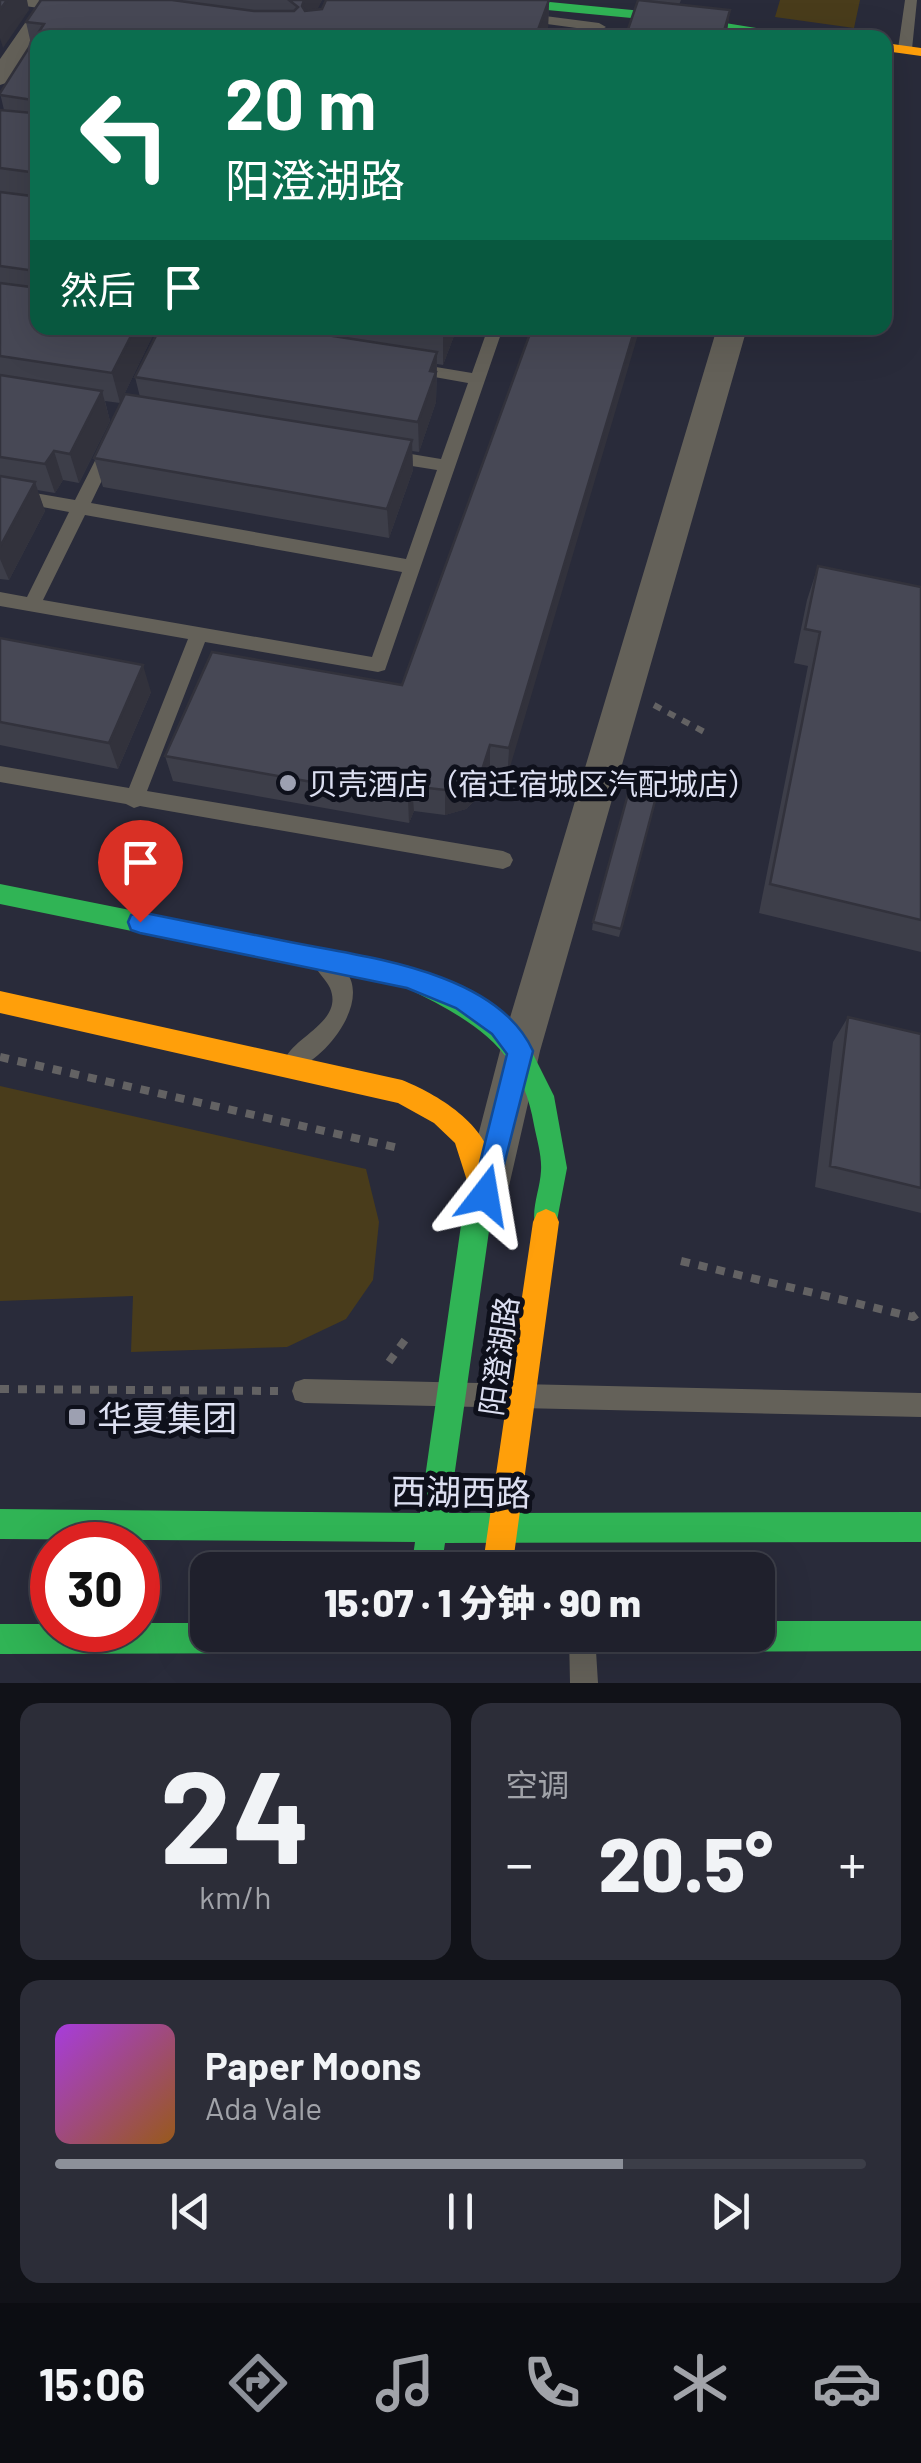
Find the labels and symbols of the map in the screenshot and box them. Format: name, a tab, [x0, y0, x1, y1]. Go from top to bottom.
place label: 贝壳酒店（宿迁宿城区汽配城店）	[308, 765, 758, 801]
marker: 贝壳酒店（宿迁宿城区汽配城店）	[277, 772, 299, 794]
pin	[98, 820, 183, 923]
position arrow	[433, 1143, 537, 1247]
street label: 阳澄湖路	[472, 1294, 524, 1418]
place label: 华夏集团	[97, 1396, 237, 1438]
marker: 华夏集团	[66, 1406, 88, 1428]
street label: 西湖西路	[391, 1469, 531, 1513]
speed limit sign: 30	[30, 1522, 160, 1652]

